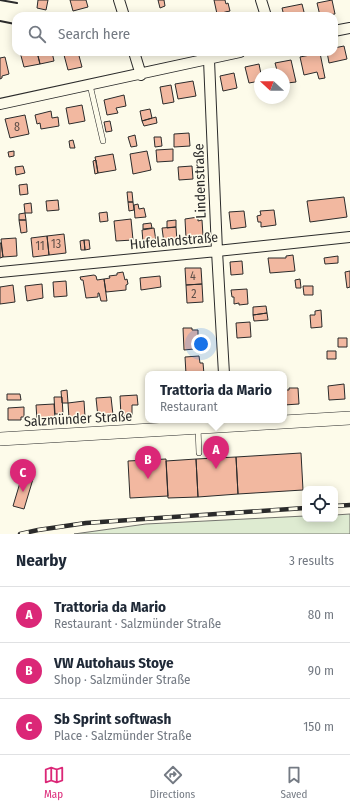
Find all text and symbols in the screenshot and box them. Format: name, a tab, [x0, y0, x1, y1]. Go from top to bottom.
search box	[12, 12, 338, 56]
icon: search	[26, 23, 48, 45]
text: Search here	[58, 25, 130, 43]
north arrow	[254, 68, 290, 104]
house number: 8	[14, 120, 20, 134]
street label: Lindenstraße	[190, 143, 210, 219]
street label: Hufelandstraße	[129, 229, 219, 253]
house number: 13	[51, 237, 61, 251]
house number: 11	[35, 239, 45, 253]
house number: 4	[190, 269, 196, 283]
house number: 2	[191, 287, 197, 301]
your location	[191, 334, 211, 354]
popup	[145, 371, 287, 423]
text: Trattoria da Mario	[160, 381, 272, 399]
text: Restaurant	[160, 399, 218, 414]
street label: Salzmünder Straße	[23, 408, 133, 430]
pin: A	[203, 436, 229, 469]
pin: B	[135, 446, 161, 479]
pin: C	[10, 459, 36, 492]
map controls	[302, 486, 338, 522]
button: locate	[302, 486, 338, 522]
text: Nearby	[16, 550, 67, 571]
text: 3 results	[289, 553, 334, 568]
text: Trattoria da Mario	[54, 598, 166, 616]
text: A	[25, 607, 33, 622]
text: 80 m	[308, 607, 334, 622]
text: Restaurant · Salzmünder Straße	[54, 616, 221, 631]
text: VW Autohaus Stoye	[54, 654, 174, 672]
text: B	[25, 663, 33, 678]
text: 90 m	[308, 663, 334, 678]
text: Shop · Salzmünder Straße	[54, 672, 191, 687]
text: Sb Sprint softwash	[54, 710, 171, 728]
text: C	[26, 719, 32, 734]
text: 150 m	[303, 719, 334, 734]
text: Place · Salzmünder Straße	[54, 728, 192, 743]
tab: Map	[43, 764, 65, 801]
tab: Directions	[150, 764, 195, 801]
tab: Saved	[281, 764, 307, 801]

